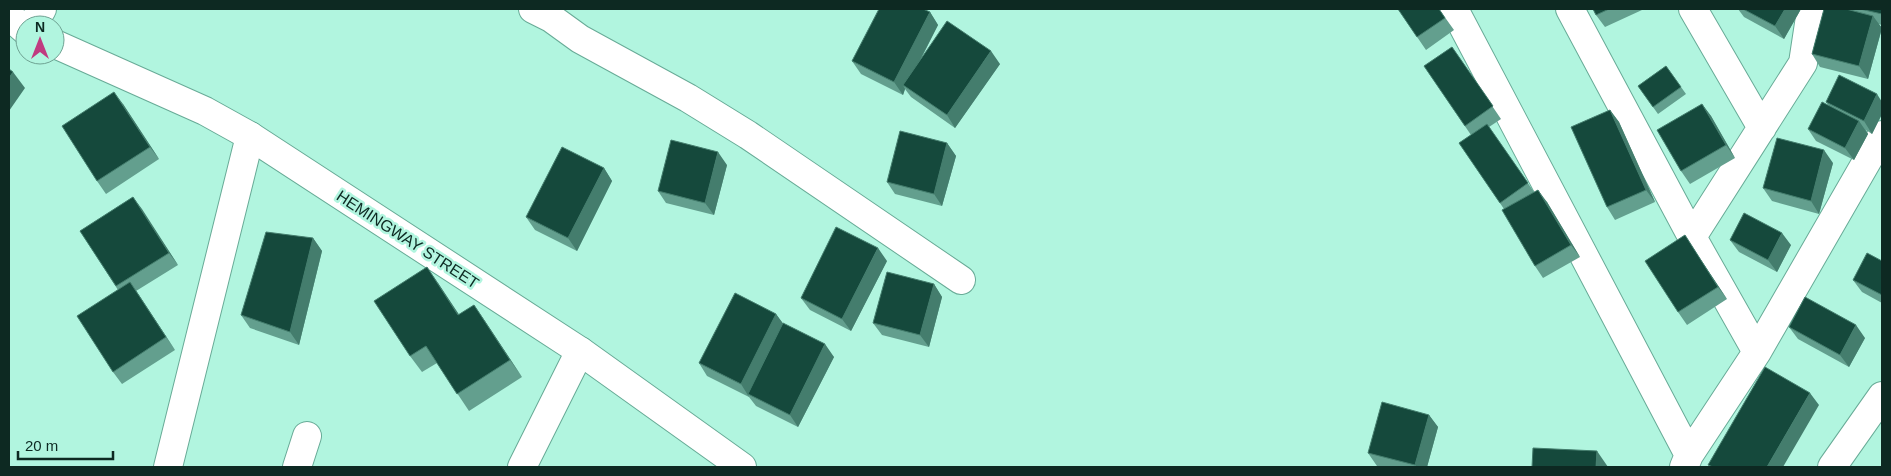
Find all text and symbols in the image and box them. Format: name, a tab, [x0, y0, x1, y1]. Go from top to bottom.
north arrow	[15, 15, 65, 65]
text: N	[35, 19, 45, 35]
street label: HEMINGWAY STREET	[334, 187, 482, 292]
scale bar	[18, 428, 112, 460]
text: 20 m	[25, 437, 58, 454]

